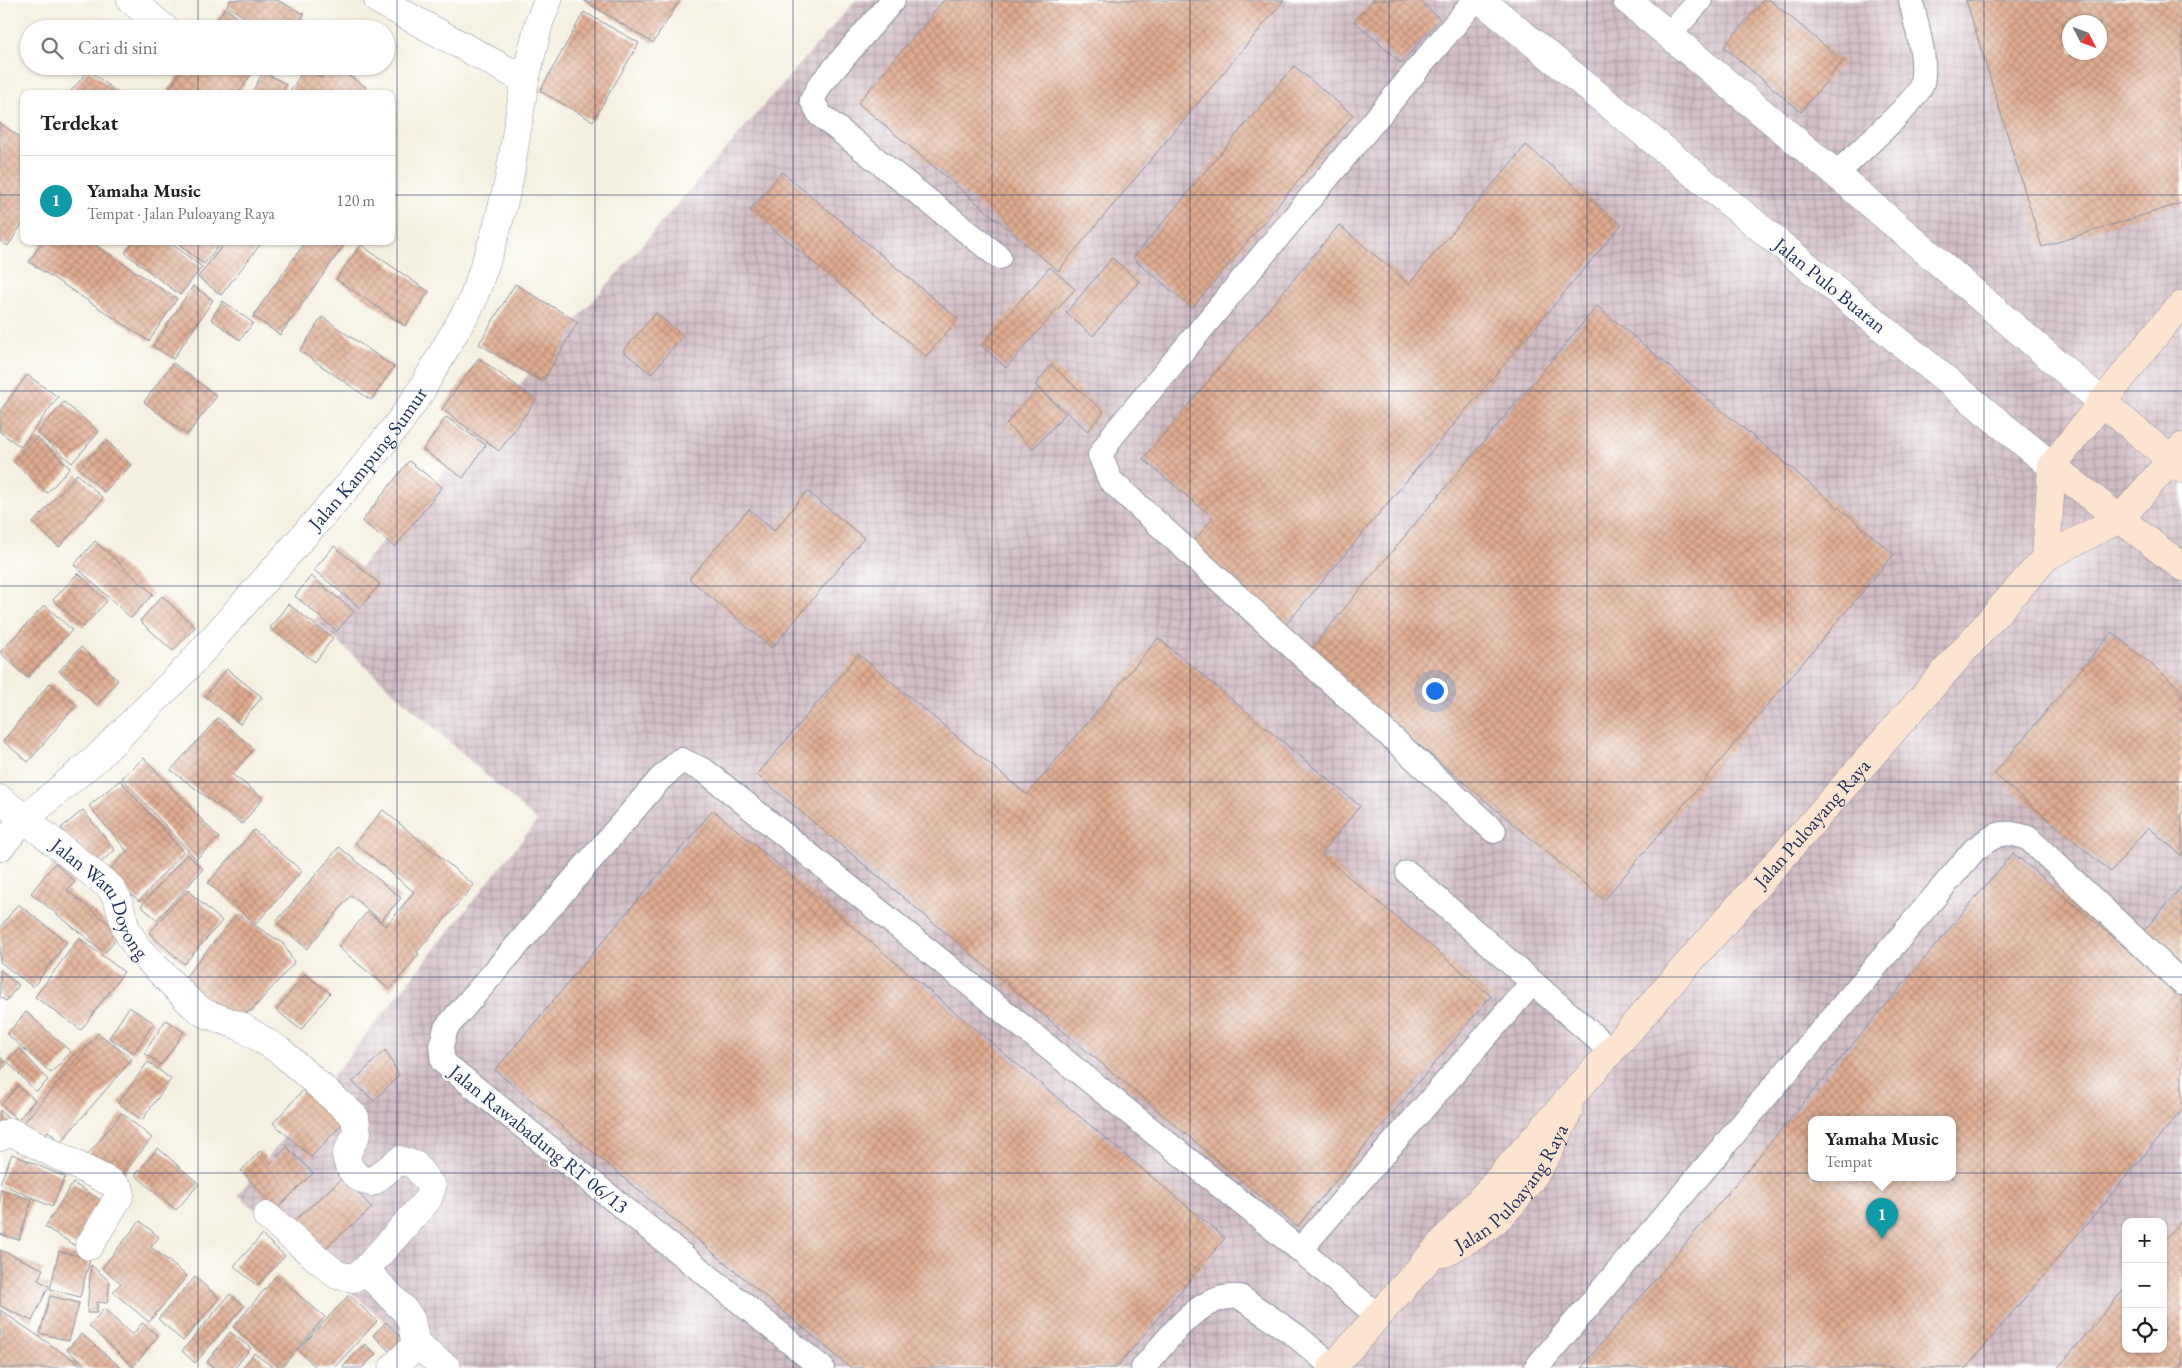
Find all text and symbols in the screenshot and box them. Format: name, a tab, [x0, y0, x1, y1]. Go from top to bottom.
north arrow	[2062, 15, 2107, 60]
search box	[20, 20, 395, 75]
icon: search	[38, 34, 66, 62]
text: Cari di sini	[78, 35, 157, 60]
text: Terdekat	[40, 109, 118, 136]
text: Yamaha Music	[87, 178, 201, 203]
text: 1	[52, 190, 60, 211]
text: 120 m	[336, 190, 375, 211]
text: Tempat · Jalan Puloayang Raya	[87, 203, 275, 224]
street label: Jalan Pulo Buaran	[1767, 230, 1892, 339]
street label: Jalan Kampung Sumur	[301, 382, 433, 537]
your location	[1422, 678, 1448, 704]
street label: Jalan Puloayang Raya	[1746, 753, 1876, 895]
street label: Jalan Waru Doyong	[44, 831, 154, 965]
street label: Jalan Rawabadung RT 06/13	[443, 1057, 634, 1219]
popup	[1808, 1116, 1956, 1181]
street label: Jalan Puloayang Raya	[1448, 1120, 1574, 1259]
text: Yamaha Music	[1825, 1126, 1939, 1151]
text: Tempat	[1825, 1151, 1872, 1172]
pin: 1	[1866, 1198, 1898, 1239]
map controls	[2122, 1218, 2167, 1353]
button: +	[2122, 1218, 2167, 1263]
button: −	[2122, 1263, 2167, 1308]
button: locate	[2122, 1308, 2167, 1353]

